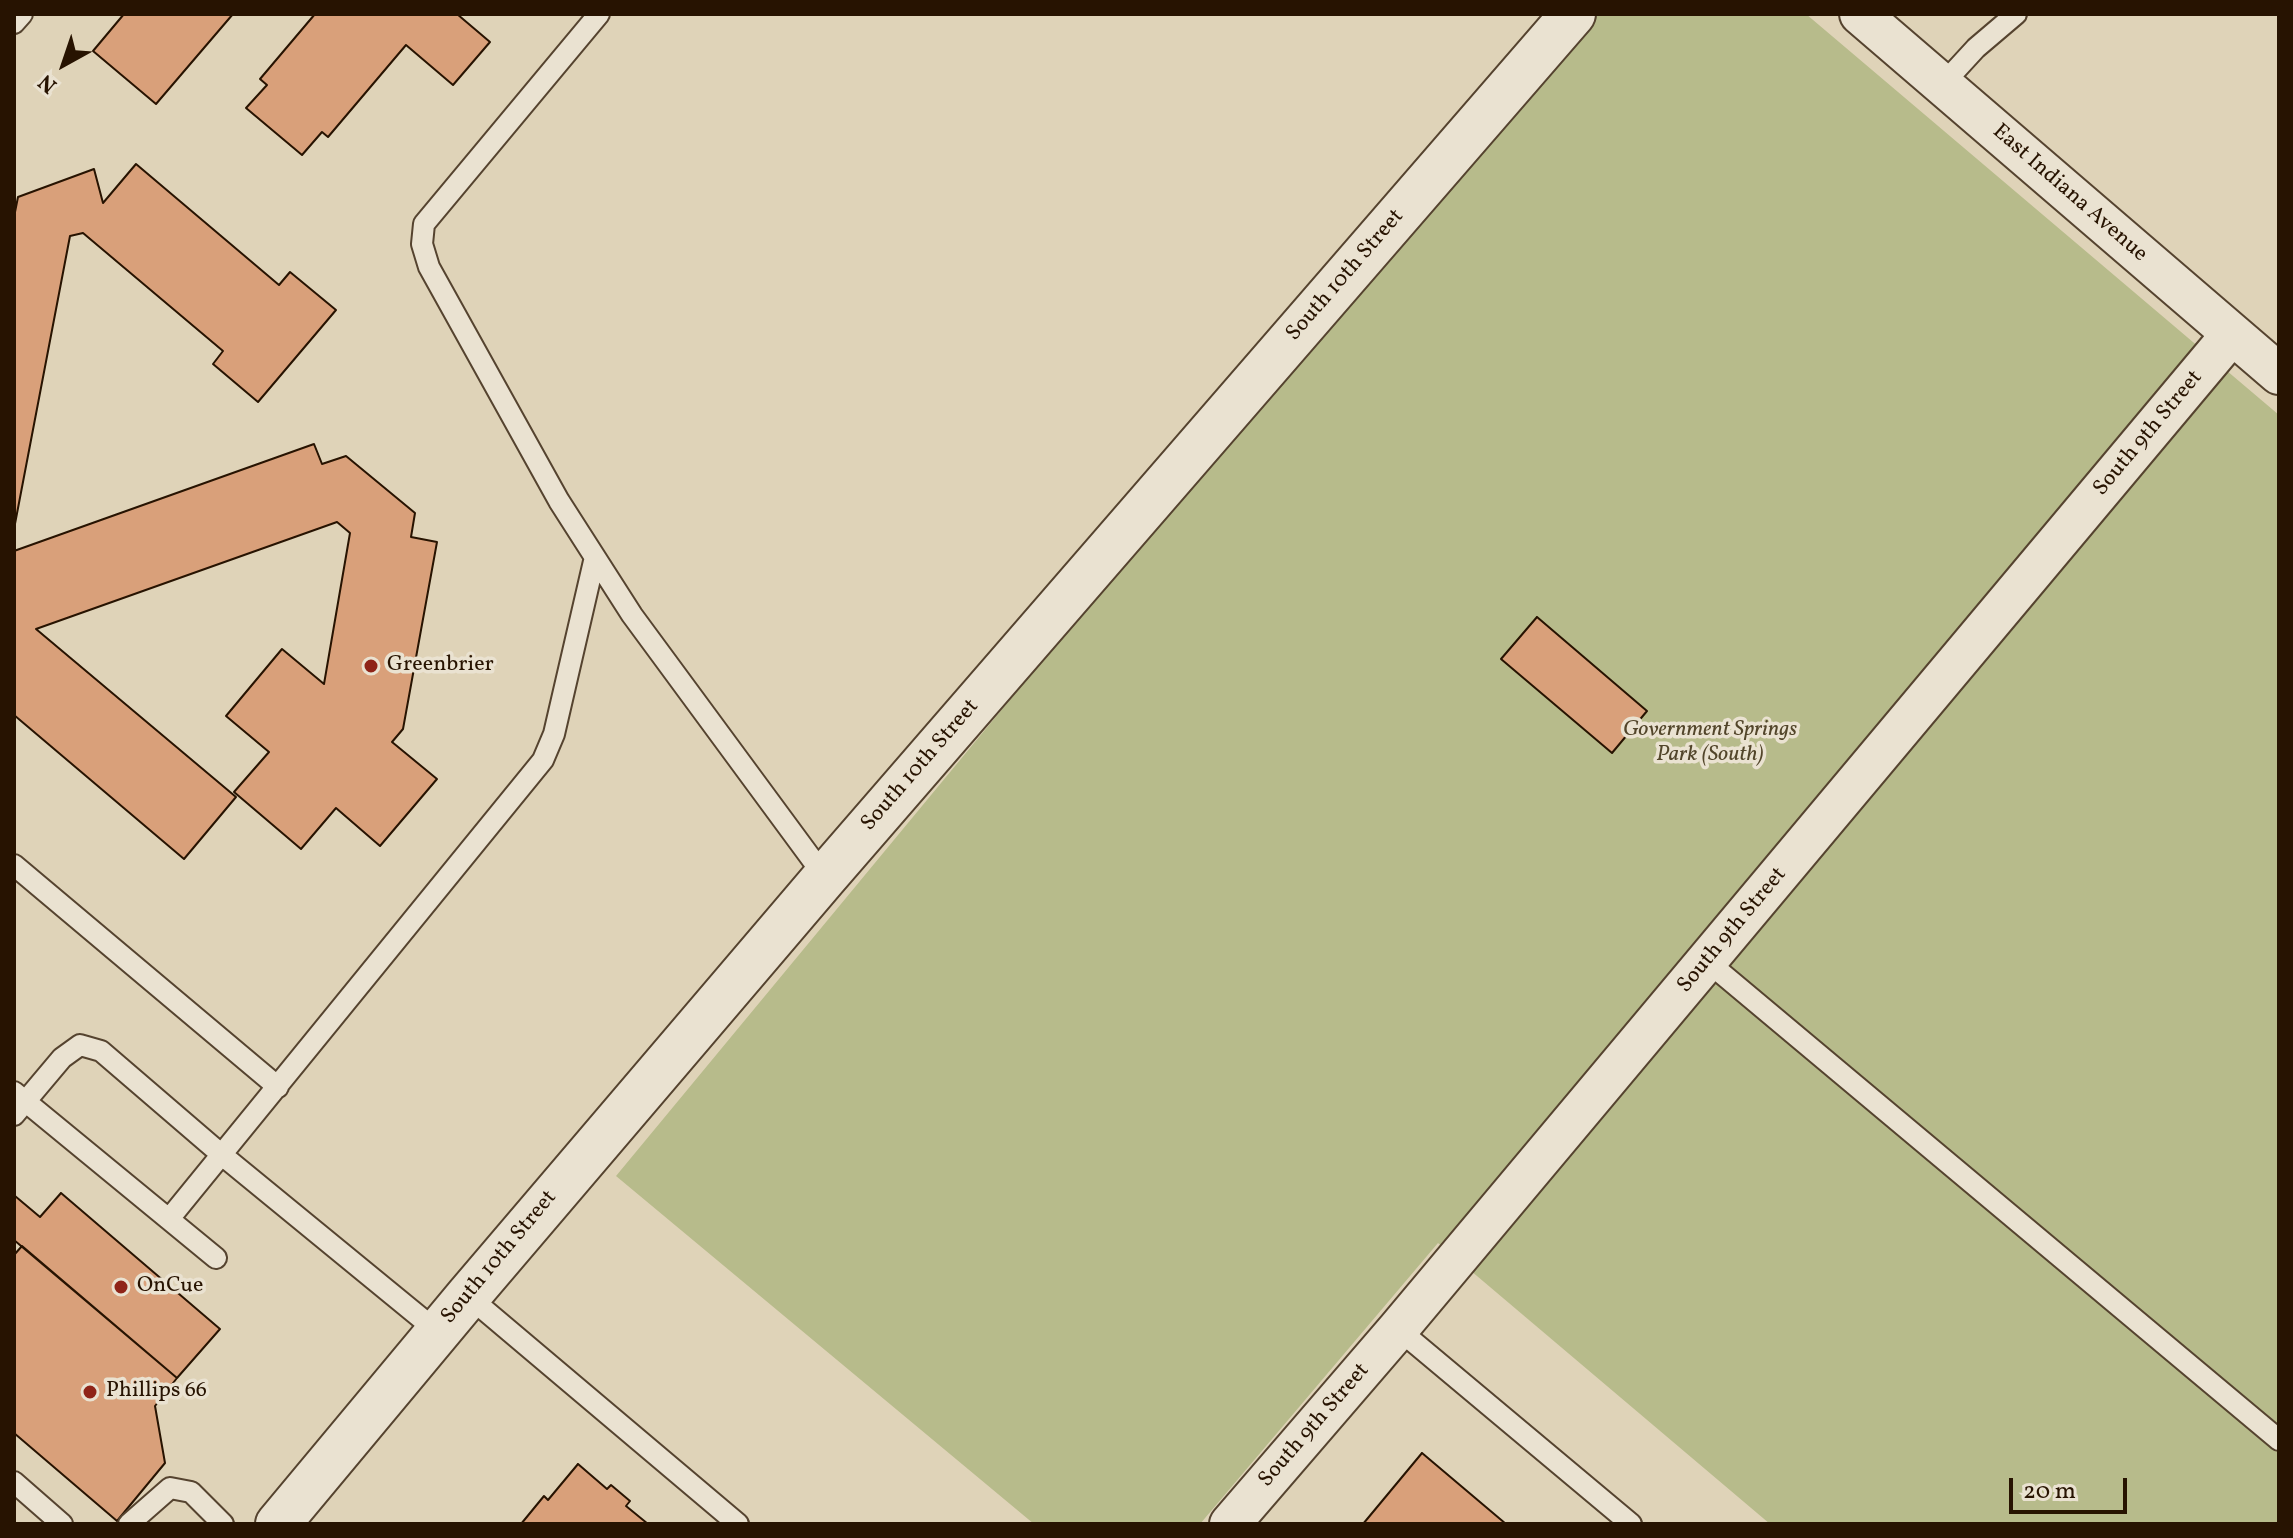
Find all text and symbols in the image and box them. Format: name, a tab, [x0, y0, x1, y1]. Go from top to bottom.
north arrow	[24, 24, 104, 104]
text: N	[32, 66, 64, 100]
street label: East Indiana Avenue	[1986, 119, 2152, 269]
street label: South 10th Street	[1282, 205, 1410, 347]
street label: South 9th Street	[2089, 366, 2209, 502]
place label: Greenbrier	[387, 653, 494, 679]
marker: Greenbrier	[362, 657, 380, 675]
street label: South 10th Street	[857, 695, 985, 837]
park label: Government Springs Park (South)	[1623, 718, 1797, 770]
street label: South 9th Street	[1673, 863, 1793, 999]
street label: South 10th Street	[436, 1186, 564, 1330]
place label: OnCue	[137, 1274, 203, 1300]
marker: OnCue	[112, 1278, 130, 1296]
street label: South 9th Street	[1254, 1359, 1376, 1493]
place label: Phillips 66	[106, 1379, 207, 1405]
marker: Phillips 66	[81, 1383, 99, 1401]
scale bar	[2013, 1462, 2131, 1512]
text: 20 m	[2023, 1475, 2076, 1509]

